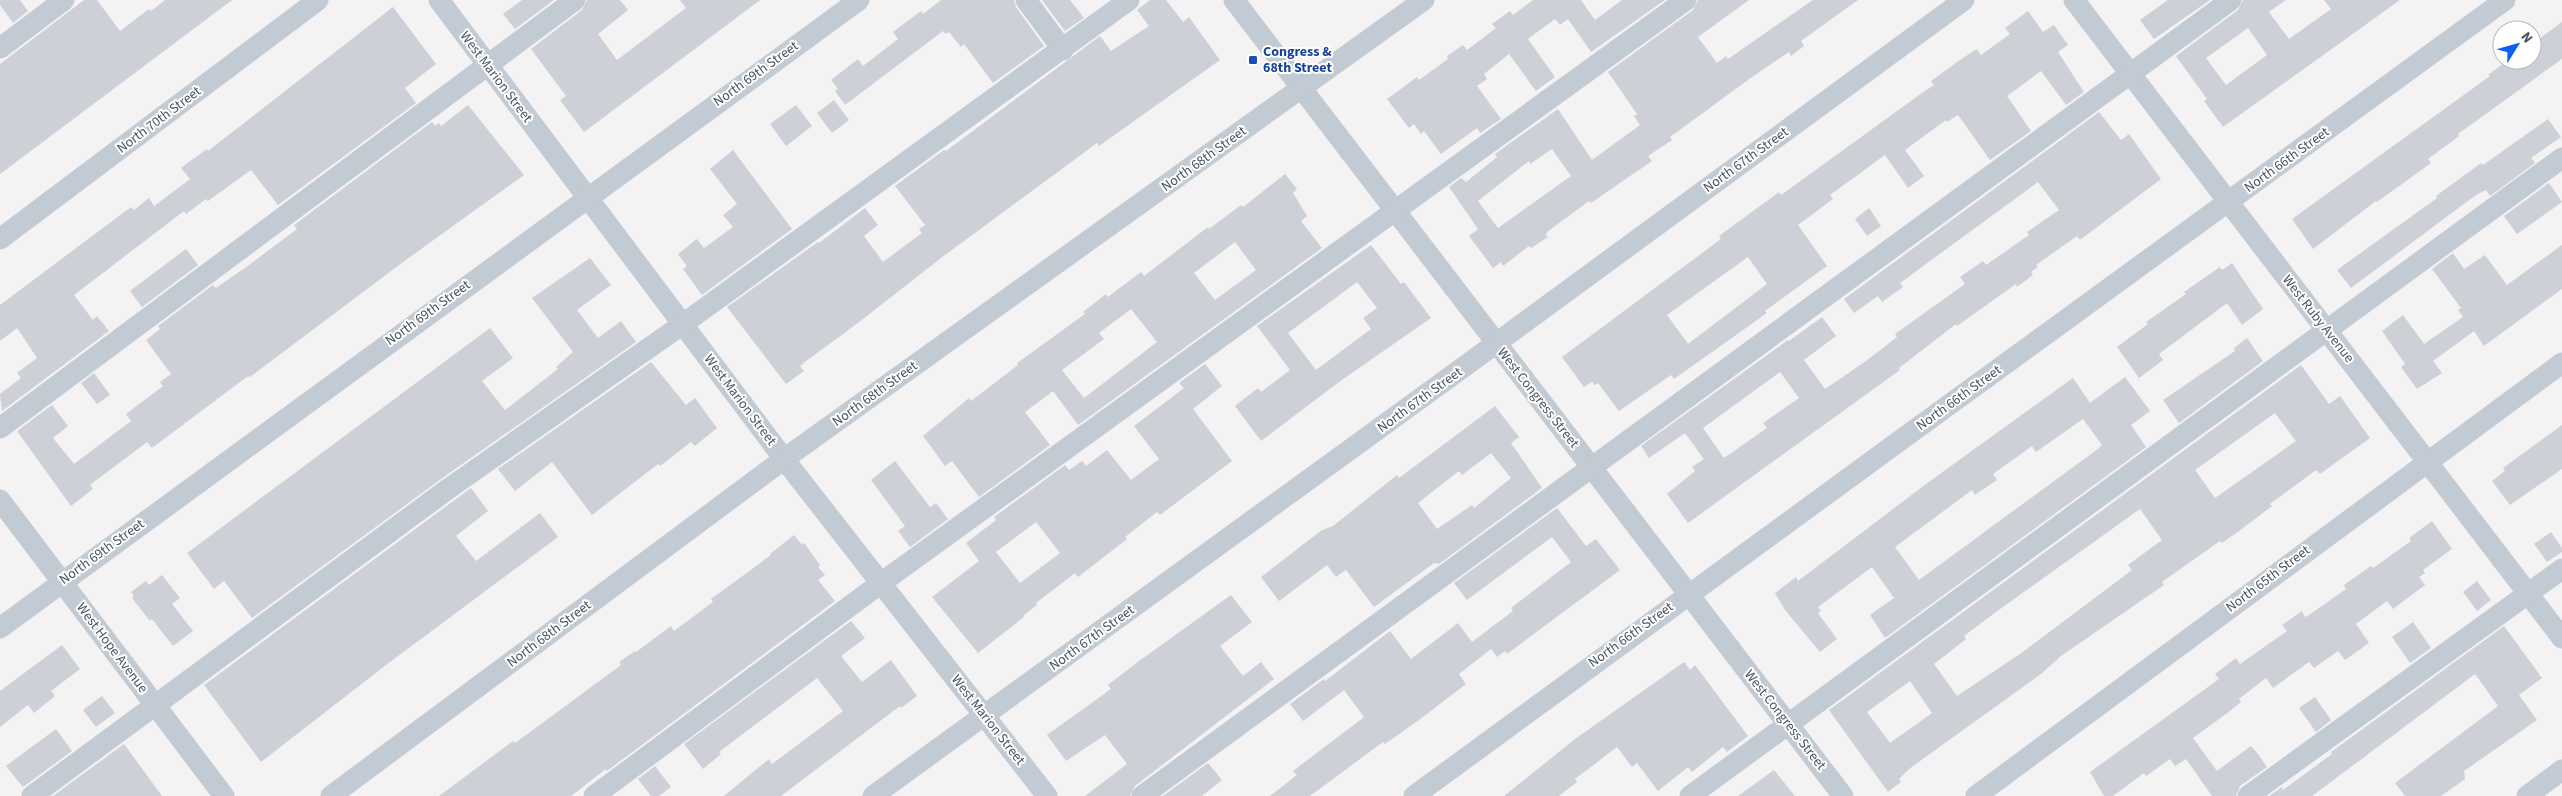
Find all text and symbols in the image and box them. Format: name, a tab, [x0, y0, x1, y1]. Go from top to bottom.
north arrow	[2492, 20, 2542, 70]
street label: West Marion Street	[455, 27, 537, 127]
text: N	[2516, 28, 2537, 48]
street label: North 69th Street	[709, 36, 803, 112]
place label: Congress & 68th Street	[1263, 42, 1332, 78]
marker: Congress & 68th Street	[1247, 54, 1259, 66]
street label: North 70th Street	[113, 82, 205, 158]
street label: North 68th Street	[1157, 121, 1251, 197]
street label: North 67th Street	[1699, 122, 1793, 198]
street label: North 66th Street	[2240, 122, 2334, 198]
street label: West Ruby Avenue	[2277, 271, 2359, 367]
street label: North 69th Street	[381, 275, 475, 351]
street label: West Congress Street	[1492, 344, 1584, 453]
street label: West Marion Street	[699, 350, 781, 450]
street label: North 68th Street	[828, 356, 922, 432]
street label: North 66th Street	[1912, 360, 2006, 436]
street label: North 67th Street	[1373, 362, 1467, 438]
street label: North 69th Street	[55, 514, 149, 590]
street label: North 65th Street	[2222, 541, 2314, 617]
street label: North 68th Street	[503, 596, 595, 672]
street label: North 66th Street	[1584, 597, 1678, 673]
street label: West Hope Avenue	[71, 599, 153, 697]
street label: North 67th Street	[1045, 600, 1139, 676]
street label: West Congress Street	[1739, 666, 1831, 775]
street label: West Marion Street	[946, 671, 1030, 770]

